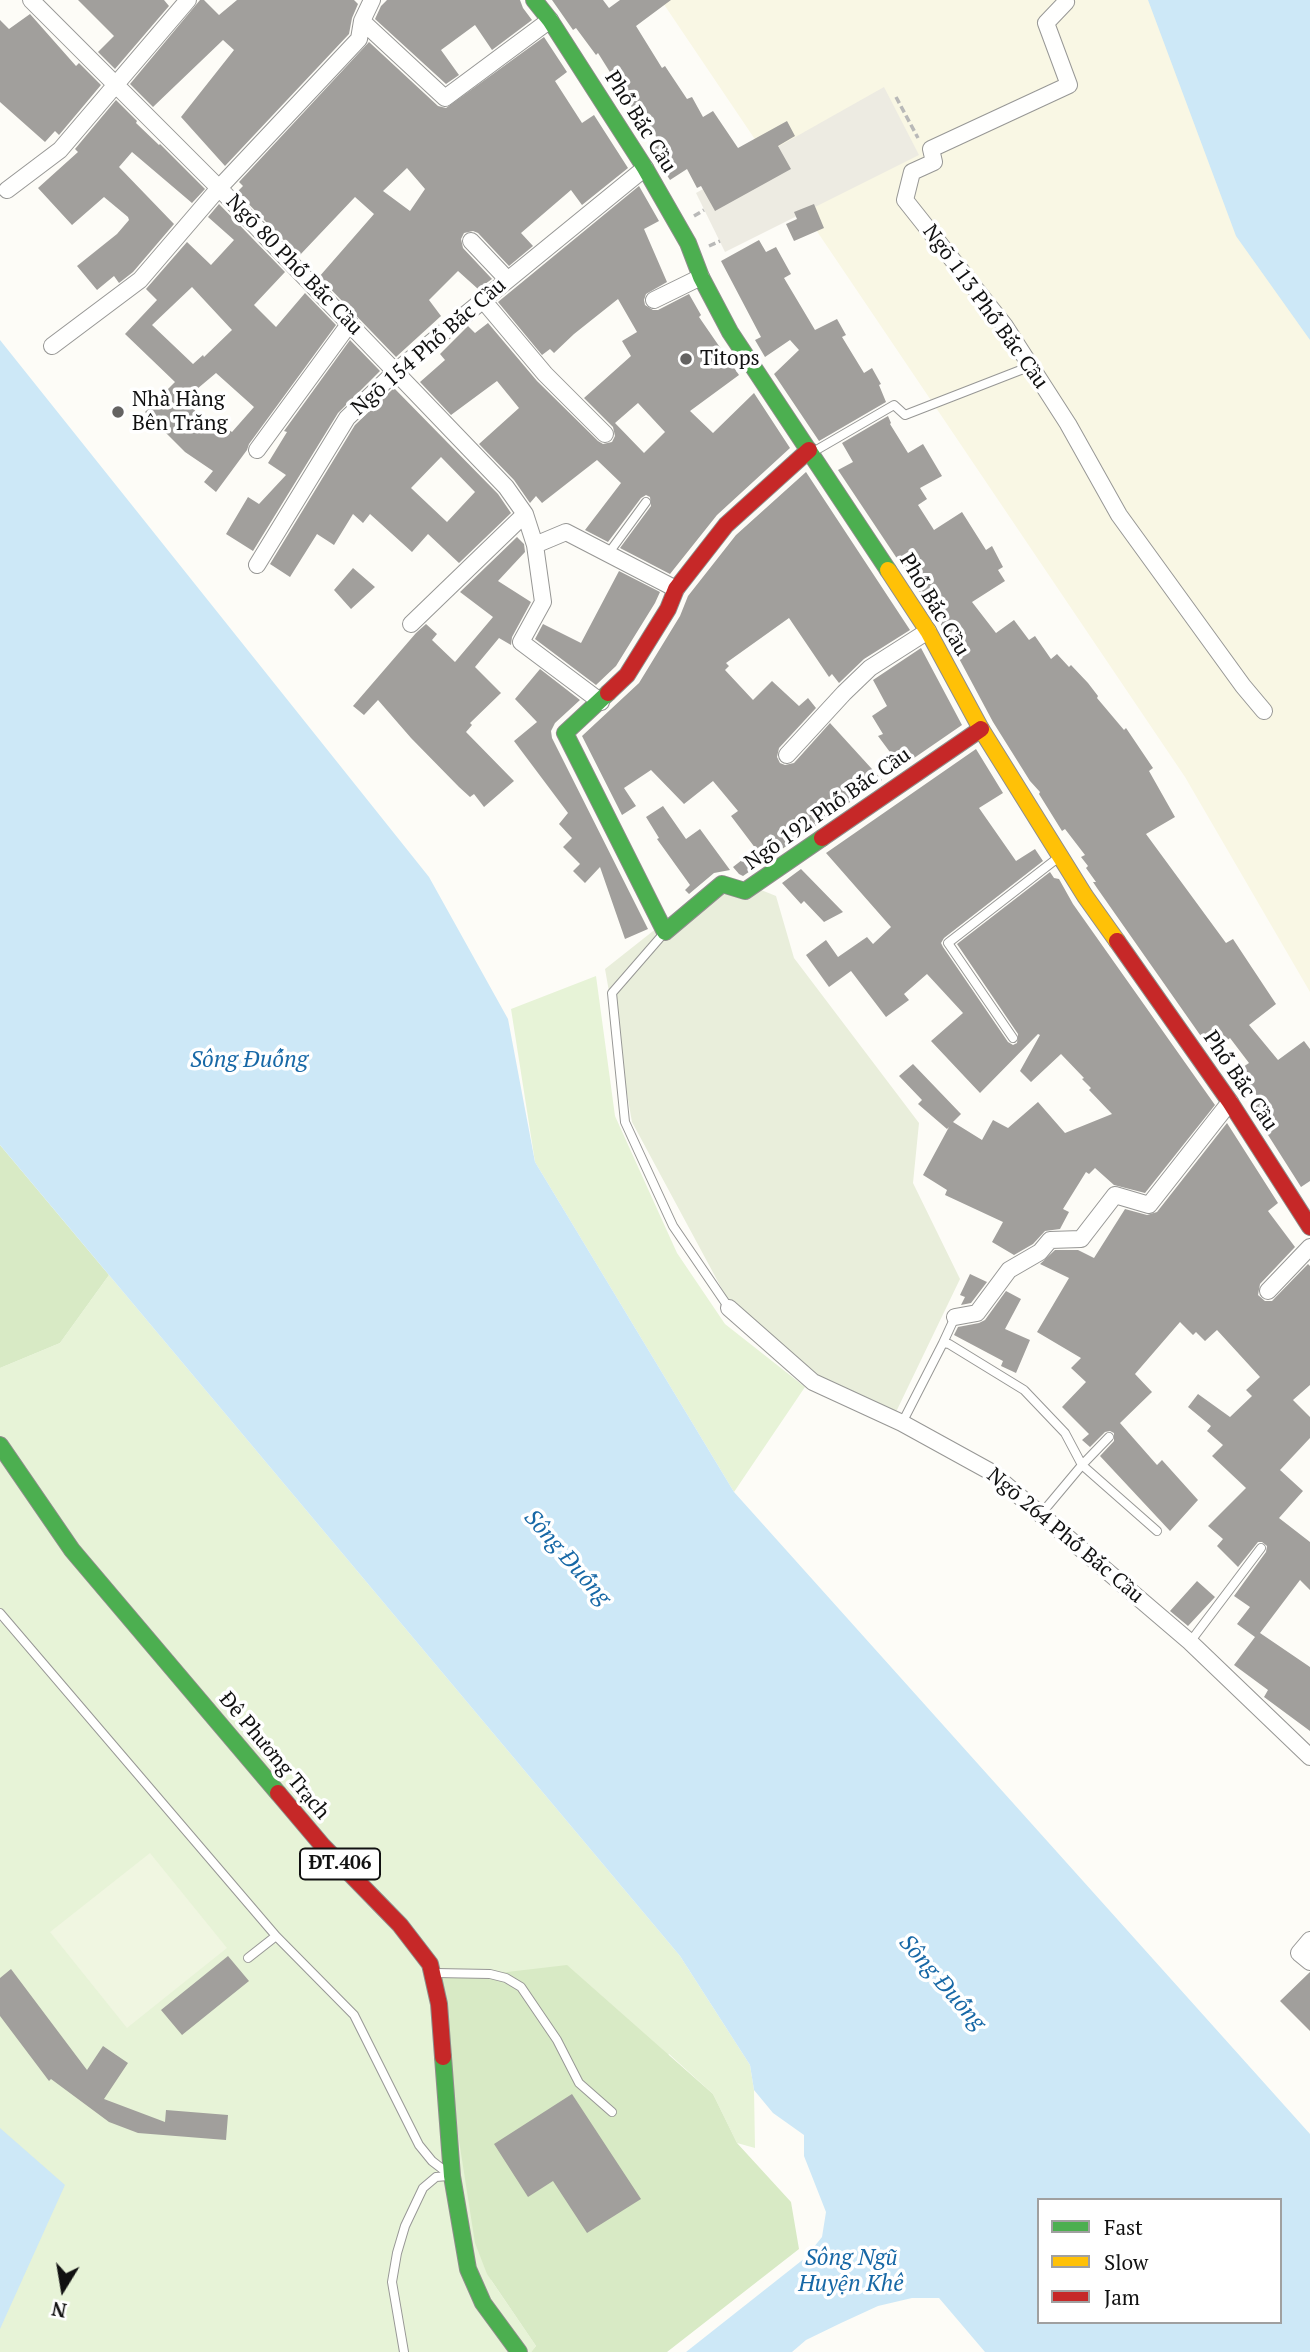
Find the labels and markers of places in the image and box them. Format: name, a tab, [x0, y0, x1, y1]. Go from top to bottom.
place label: Titops	[700, 346, 760, 372]
marker: Titops	[678, 351, 694, 367]
place label: Nhà Hàng Bên Trăng	[132, 387, 228, 437]
marker: Nhà Hàng Bên Trăng	[110, 404, 126, 420]

